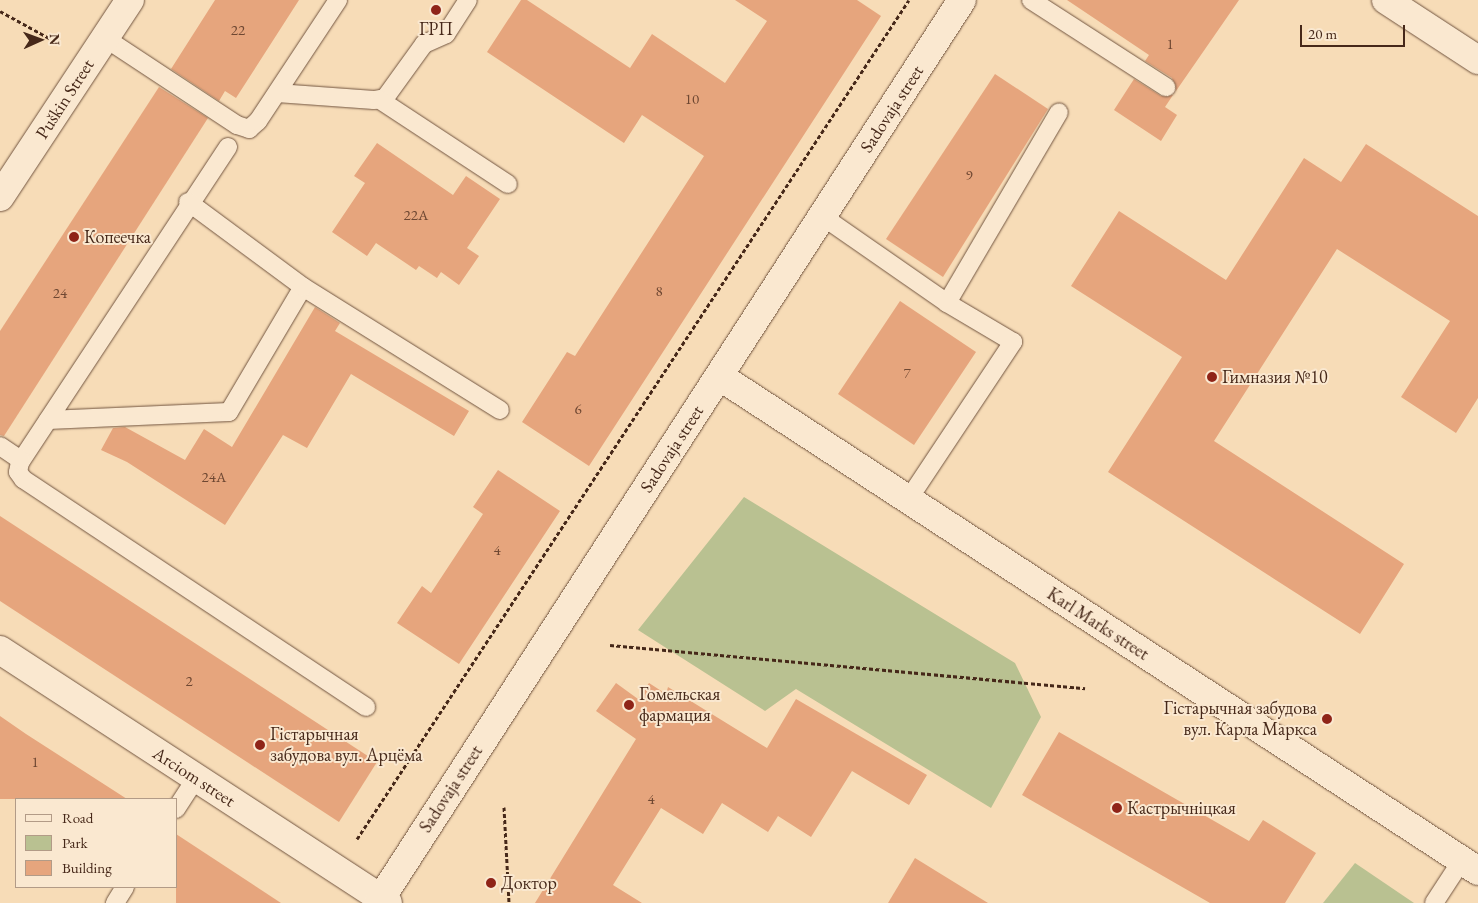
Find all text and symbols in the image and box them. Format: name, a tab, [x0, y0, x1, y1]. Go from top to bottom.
marker: ГРП	[430, 4, 442, 16]
north arrow	[15, 15, 65, 65]
scale bar	[1303, 15, 1408, 47]
place label: ГРП	[419, 18, 453, 40]
house number: 22	[231, 21, 245, 39]
text: 20 m	[1308, 24, 1337, 43]
text: N	[46, 33, 64, 45]
house number: 1	[1166, 35, 1174, 53]
street label: Puškin Street	[31, 55, 99, 143]
street label: Sadovaja street	[856, 61, 928, 157]
house number: 10	[685, 90, 699, 108]
house number: 9	[965, 166, 973, 184]
house number: 22А	[404, 206, 428, 224]
place label: Копеечка	[84, 226, 151, 248]
marker: Копеечка	[68, 231, 80, 243]
house number: 8	[655, 282, 663, 300]
house number: 24	[53, 284, 67, 302]
house number: 7	[903, 364, 911, 382]
place label: Гимназия №10	[1222, 366, 1328, 388]
marker: Гимназия №10	[1206, 371, 1218, 383]
house number: 6	[574, 400, 582, 418]
street label: Sadovaja street	[636, 401, 708, 497]
house number: 24А	[202, 468, 226, 486]
house number: 4	[493, 541, 501, 559]
street label: Karl Marks street	[1043, 583, 1153, 665]
house number: 2	[185, 672, 193, 690]
place label: Гомельская фармация	[639, 684, 720, 726]
place label: Гістарычная забудова вул. Карла Маркса	[1164, 698, 1317, 741]
marker: Гомельская фармация	[623, 699, 635, 711]
marker: Гістарычная забудова вул. Карла Маркса	[1321, 713, 1333, 725]
place label: Гістарычная забудова вул. Арцёма	[270, 724, 422, 766]
marker: Гістарычная забудова вул. Арцёма	[254, 739, 266, 751]
street label: Sadovaja street	[415, 741, 487, 837]
street label: Arciom street	[149, 742, 239, 812]
house number: 1	[31, 753, 39, 771]
house number: 4	[647, 790, 655, 808]
place label: Кастрычніцкая	[1127, 797, 1236, 819]
legend	[15, 798, 178, 888]
marker: Кастрычніцкая	[1111, 802, 1123, 814]
text: Road	[62, 808, 93, 827]
text: Park	[62, 833, 88, 852]
text: Building	[62, 858, 112, 877]
place label: Доктор	[501, 872, 557, 894]
marker: Доктор	[485, 877, 497, 889]

